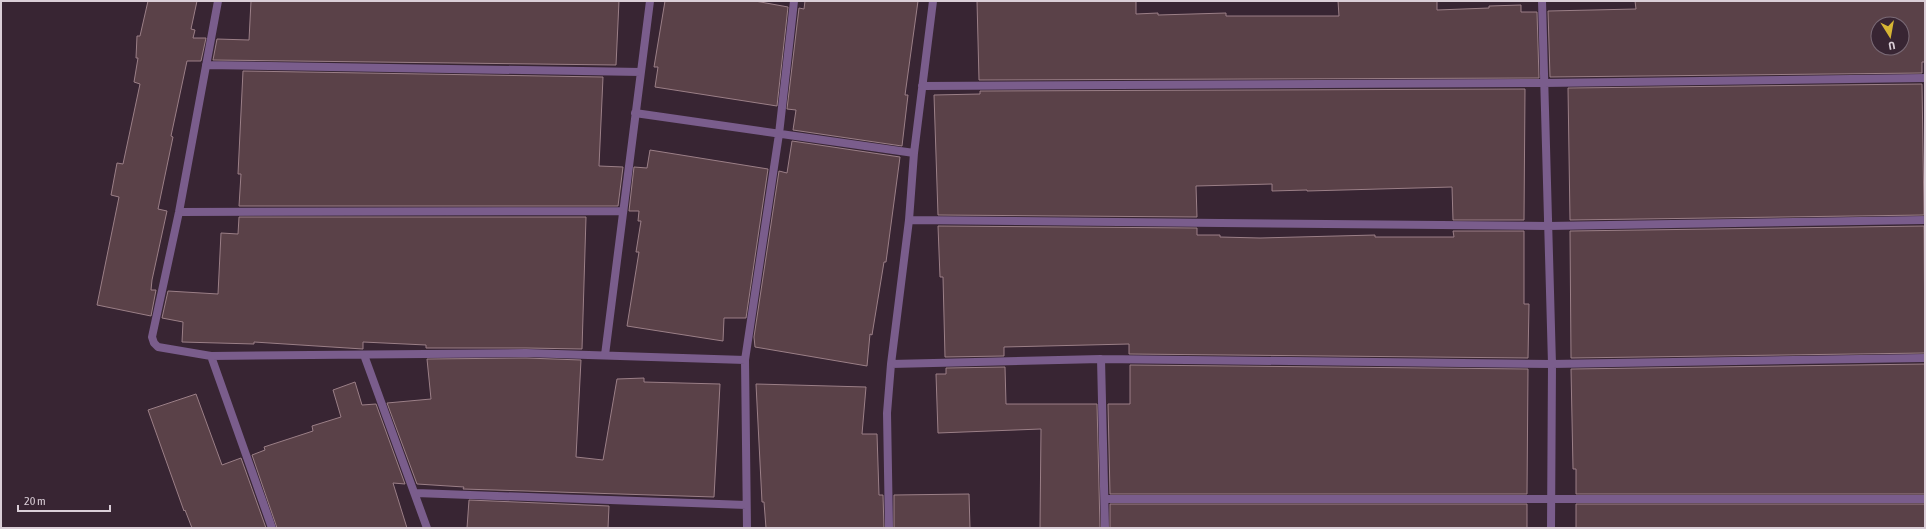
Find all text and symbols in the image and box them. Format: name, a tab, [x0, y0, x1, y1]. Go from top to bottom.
north arrow	[1870, 16, 1910, 56]
text: U	[1888, 39, 1896, 52]
scale bar	[18, 487, 110, 513]
text: 20 m	[24, 494, 46, 508]

